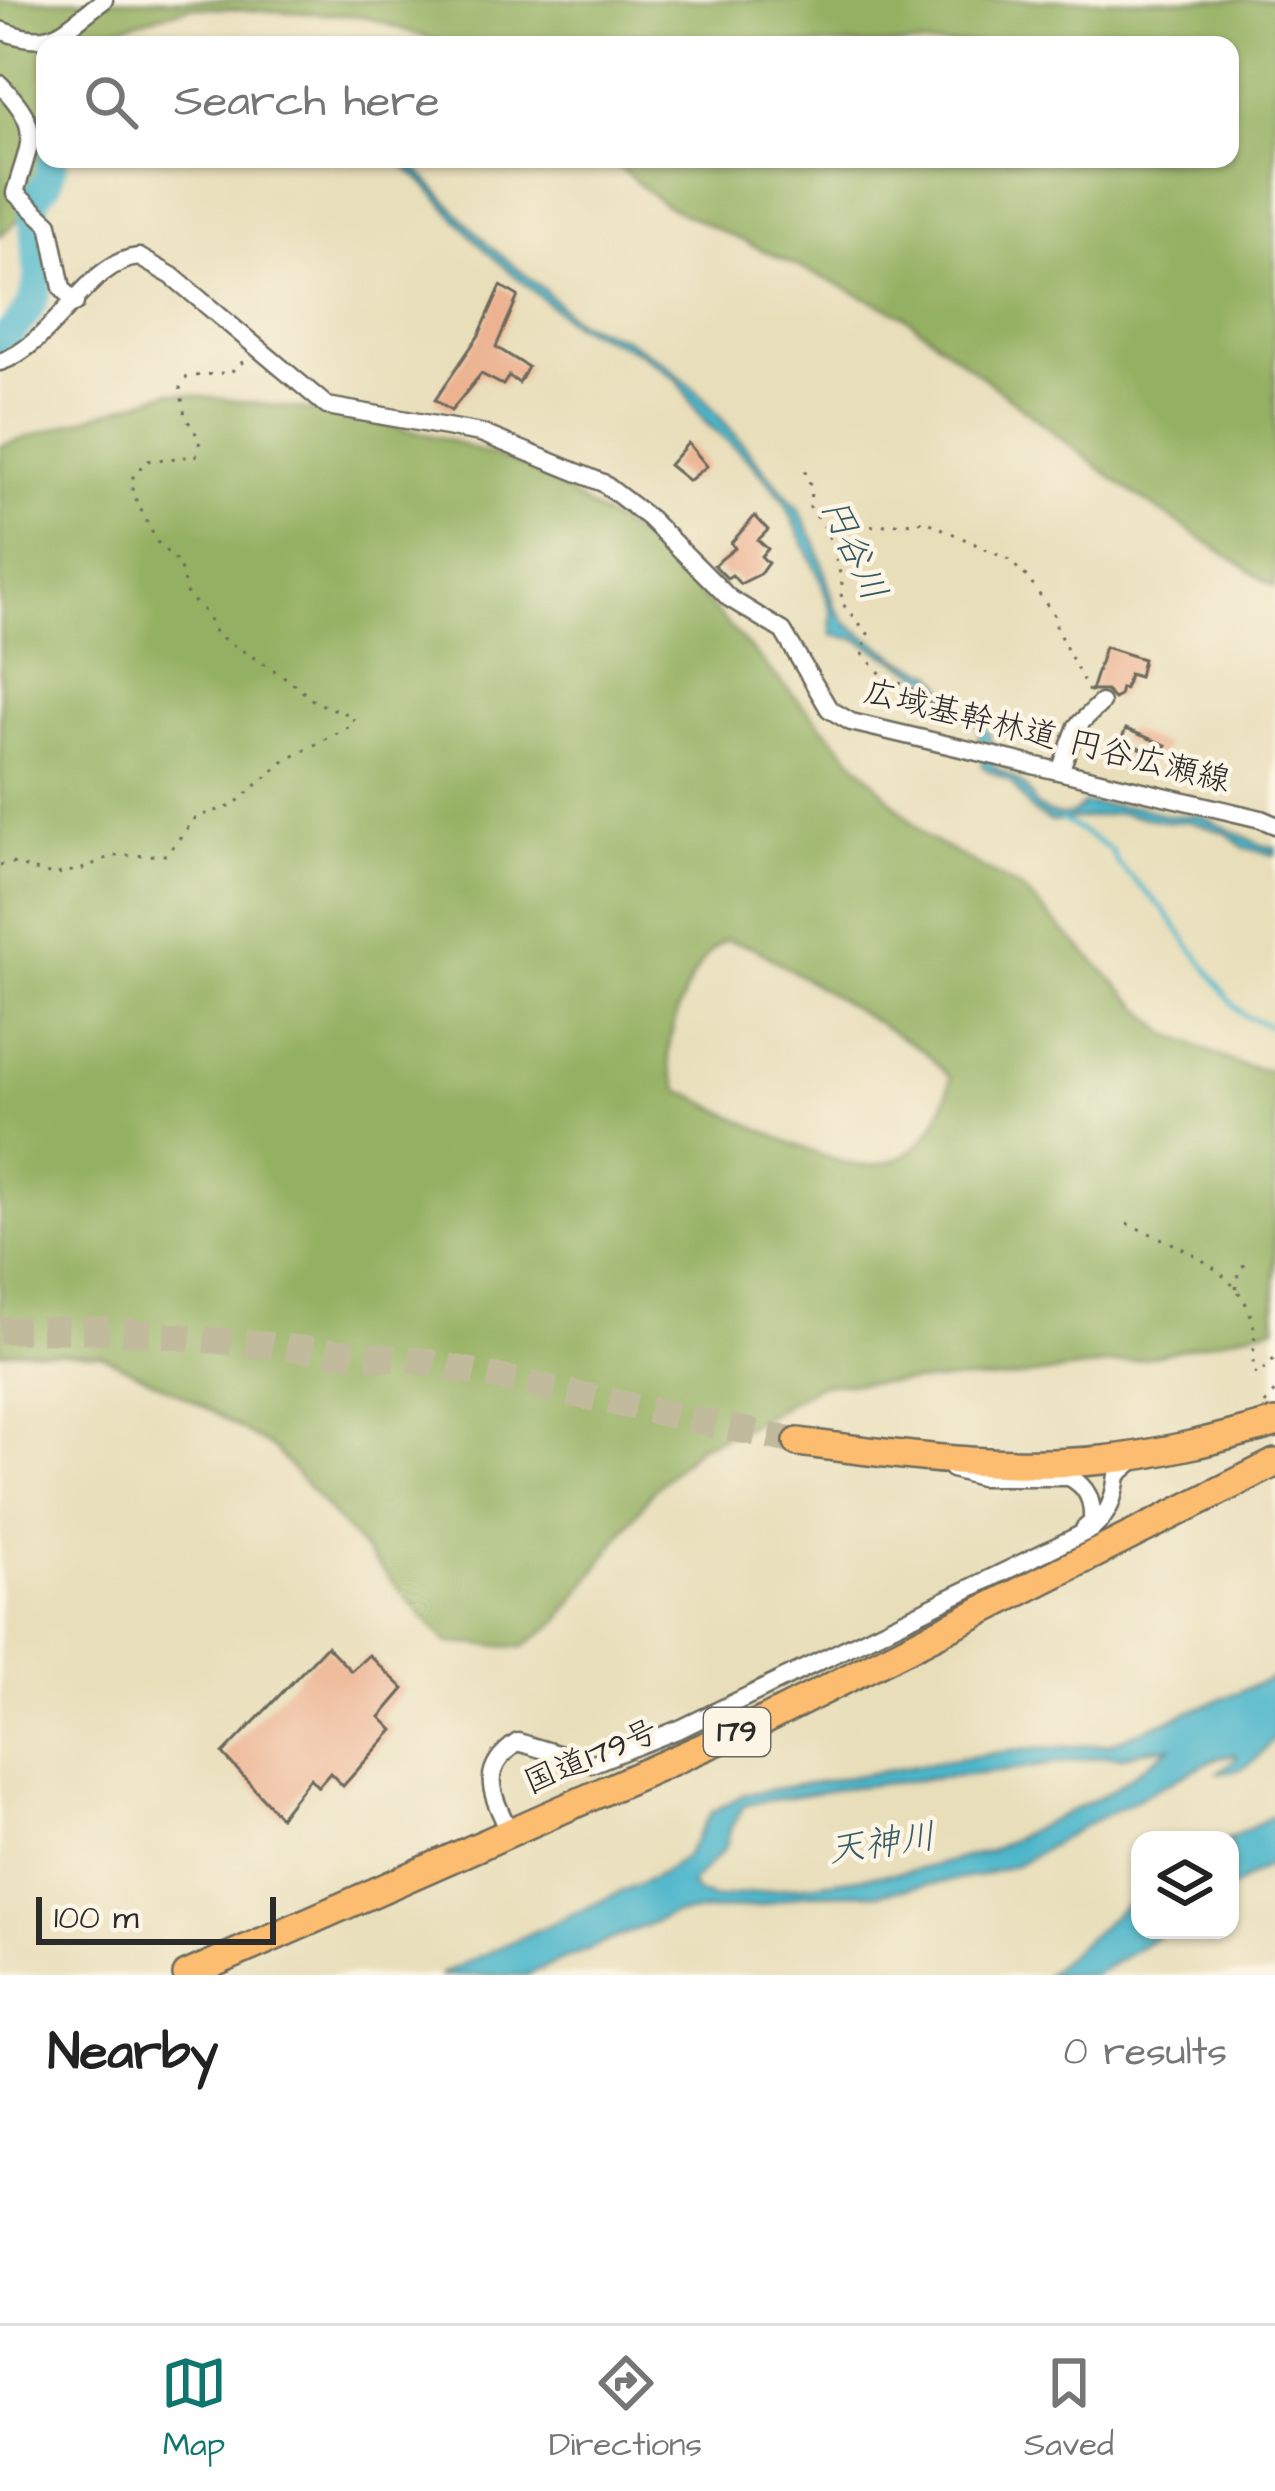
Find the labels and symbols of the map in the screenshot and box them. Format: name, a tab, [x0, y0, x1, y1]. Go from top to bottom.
water label: 円谷川	[807, 490, 899, 610]
street label: 広域基幹林道 円谷広瀬線	[859, 668, 1235, 804]
street label: 国道179号	[517, 1708, 665, 1806]
road number: 179	[704, 1708, 770, 1756]
water label: 天神川	[825, 1811, 939, 1877]
scale bar	[36, 1891, 276, 1944]

